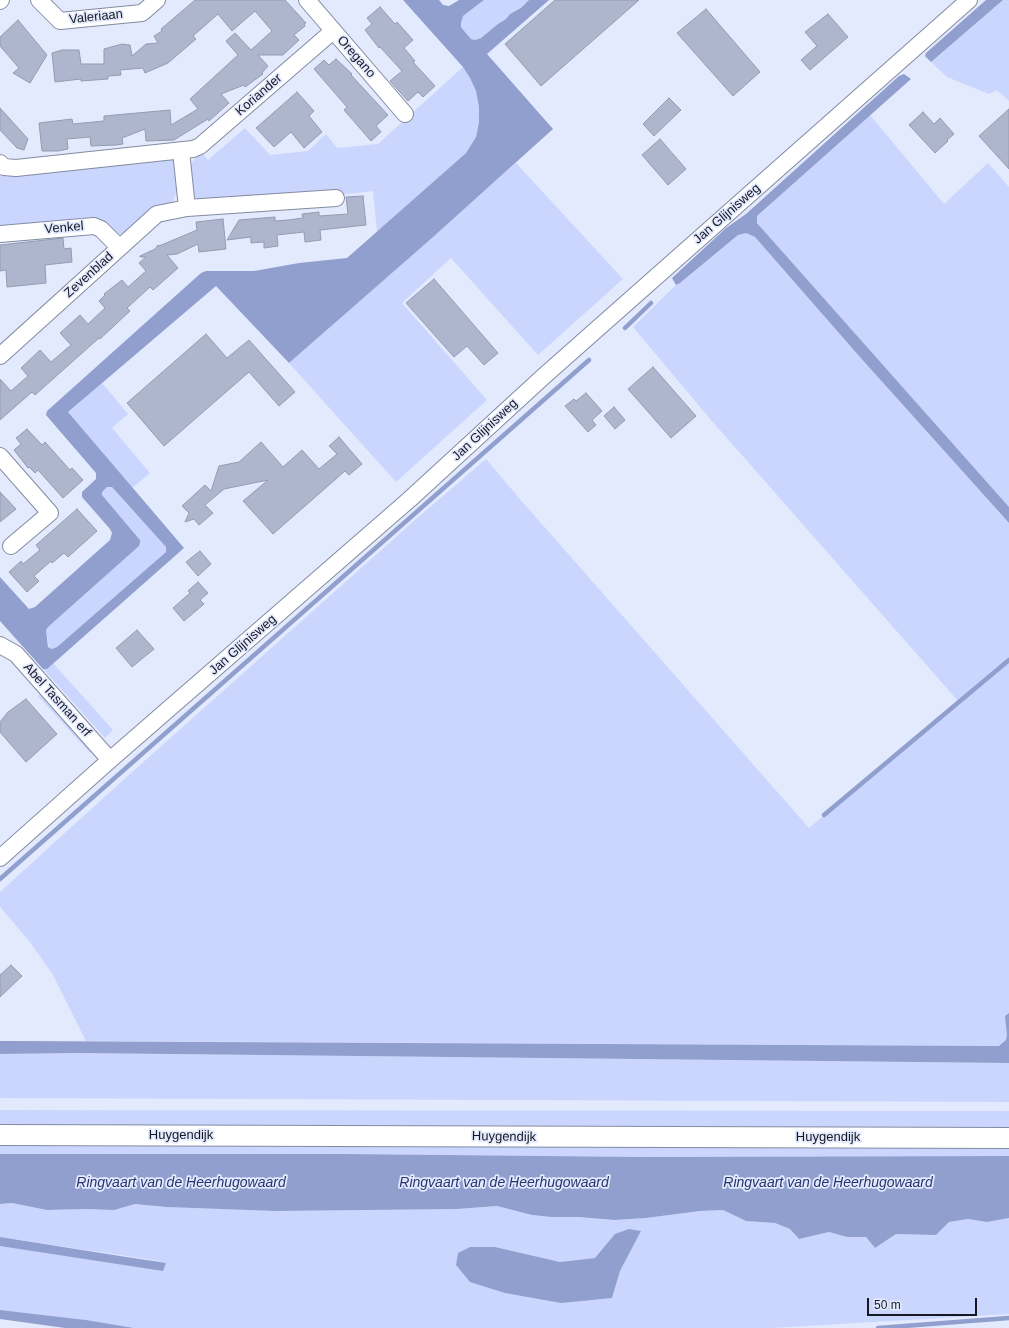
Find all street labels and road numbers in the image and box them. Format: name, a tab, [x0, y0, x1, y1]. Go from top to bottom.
street label: Valeriaan	[68, 6, 124, 28]
street label: Oregano	[334, 33, 378, 81]
street label: Koriander	[233, 71, 285, 119]
street label: Jan Glijnisweg	[690, 181, 764, 247]
street label: Venkel	[44, 219, 84, 237]
street label: Zevenblad	[61, 249, 117, 301]
street label: Jan Glijnisweg	[449, 396, 521, 464]
street label: Jan Glijnisweg	[206, 612, 280, 678]
street label: Abel Tasman erf	[20, 660, 94, 740]
street label: Huygendijk	[149, 1127, 213, 1143]
street label: Huygendijk	[472, 1129, 536, 1145]
street label: Huygendijk	[796, 1129, 860, 1145]

